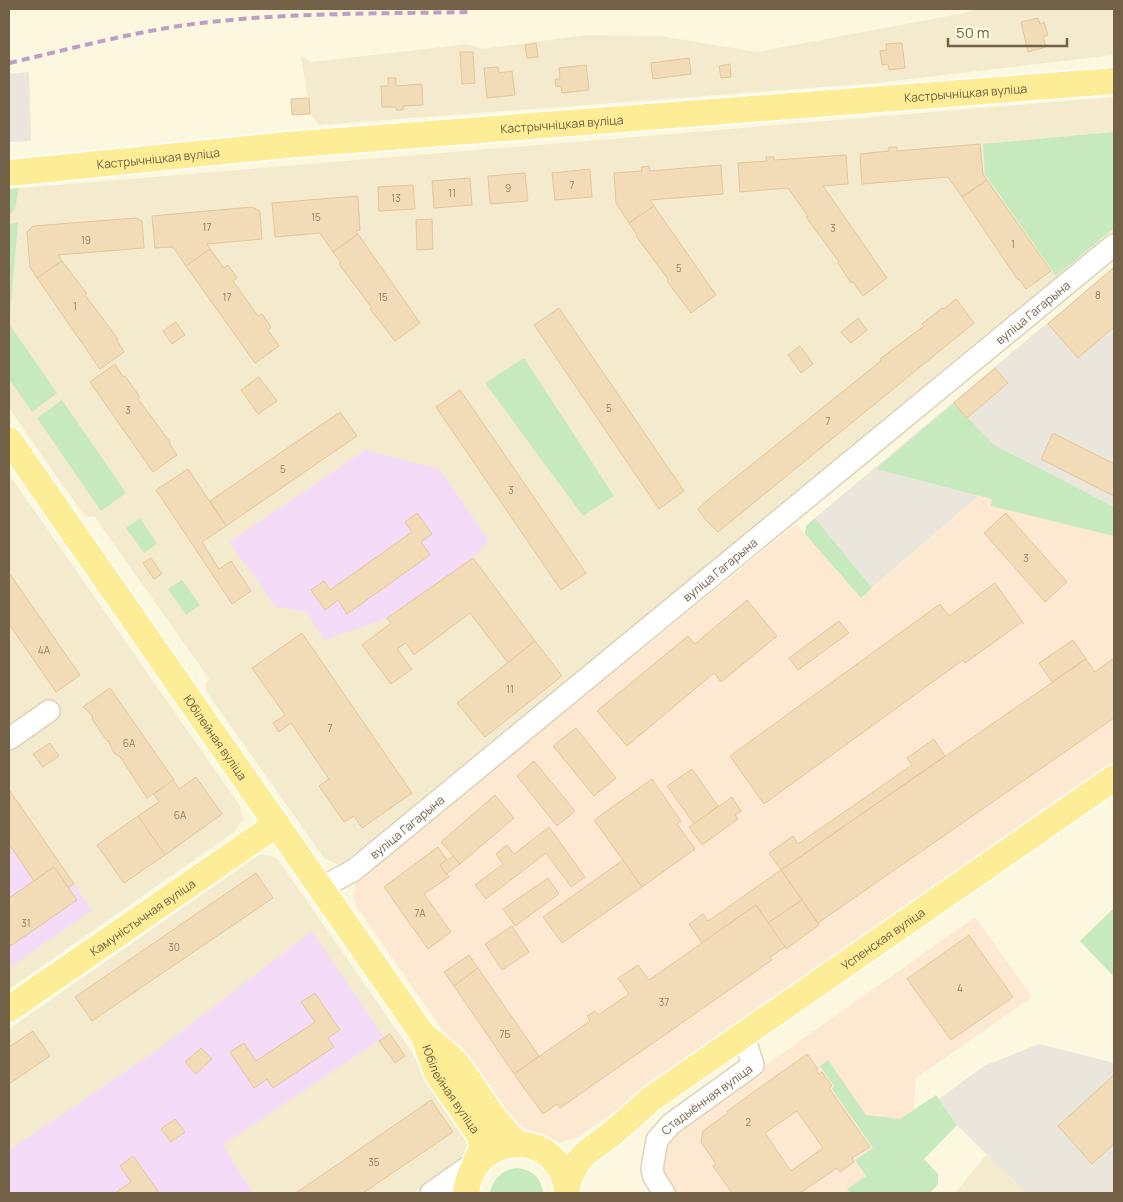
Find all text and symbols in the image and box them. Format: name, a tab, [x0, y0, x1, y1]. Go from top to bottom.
scale bar	[948, 15, 1067, 47]
text: 50 m	[956, 22, 990, 43]
street label: Кастрычніцкая вуліца	[903, 79, 1028, 106]
street label: Кастрычніцкая вуліца	[500, 110, 624, 137]
street label: Кастрычніцкая вуліца	[96, 143, 220, 173]
house number: 7	[569, 178, 575, 192]
house number: 9	[505, 181, 511, 195]
house number: 11	[448, 186, 456, 200]
house number: 13	[391, 191, 401, 205]
house number: 15	[311, 210, 321, 224]
house number: 17	[203, 220, 211, 234]
house number: 3	[830, 221, 836, 235]
house number: 19	[81, 233, 91, 247]
house number: 1	[1011, 237, 1015, 251]
house number: 5	[676, 261, 682, 275]
street label: вуліца Гагарына	[992, 276, 1073, 348]
house number: 8	[1095, 288, 1101, 302]
house number: 17	[223, 290, 231, 304]
house number: 15	[378, 290, 388, 304]
house number: 1	[73, 299, 77, 313]
house number: 5	[606, 401, 612, 415]
house number: 3	[125, 403, 131, 417]
house number: 7	[825, 414, 831, 428]
house number: 5	[280, 462, 286, 476]
house number: 3	[508, 483, 514, 497]
street label: вуліца Гагарына	[679, 534, 761, 605]
house number: 3	[1023, 551, 1029, 565]
house number: 4А	[38, 643, 51, 657]
house number: 11	[506, 682, 514, 696]
street label: Юбілейная вуліца	[180, 691, 251, 783]
house number: 7	[327, 721, 333, 735]
house number: 6А	[123, 736, 136, 750]
street label: вуліца Гагарына	[366, 791, 448, 862]
house number: 6А	[174, 808, 187, 822]
street label: Камуністычная вуліца	[86, 875, 198, 959]
street label: Успенская вуліца	[837, 903, 928, 974]
house number: 7А	[415, 906, 426, 920]
house number: 31	[21, 916, 31, 930]
house number: 30	[168, 940, 180, 954]
house number: 4	[957, 981, 963, 995]
house number: 37	[659, 995, 669, 1009]
house number: 7Б	[499, 1027, 511, 1041]
street label: Юбілейная вуліца	[419, 1042, 484, 1136]
street label: Стадыённая вуліца	[657, 1060, 756, 1138]
house number: 2	[745, 1115, 751, 1129]
house number: 35	[368, 1155, 380, 1169]

